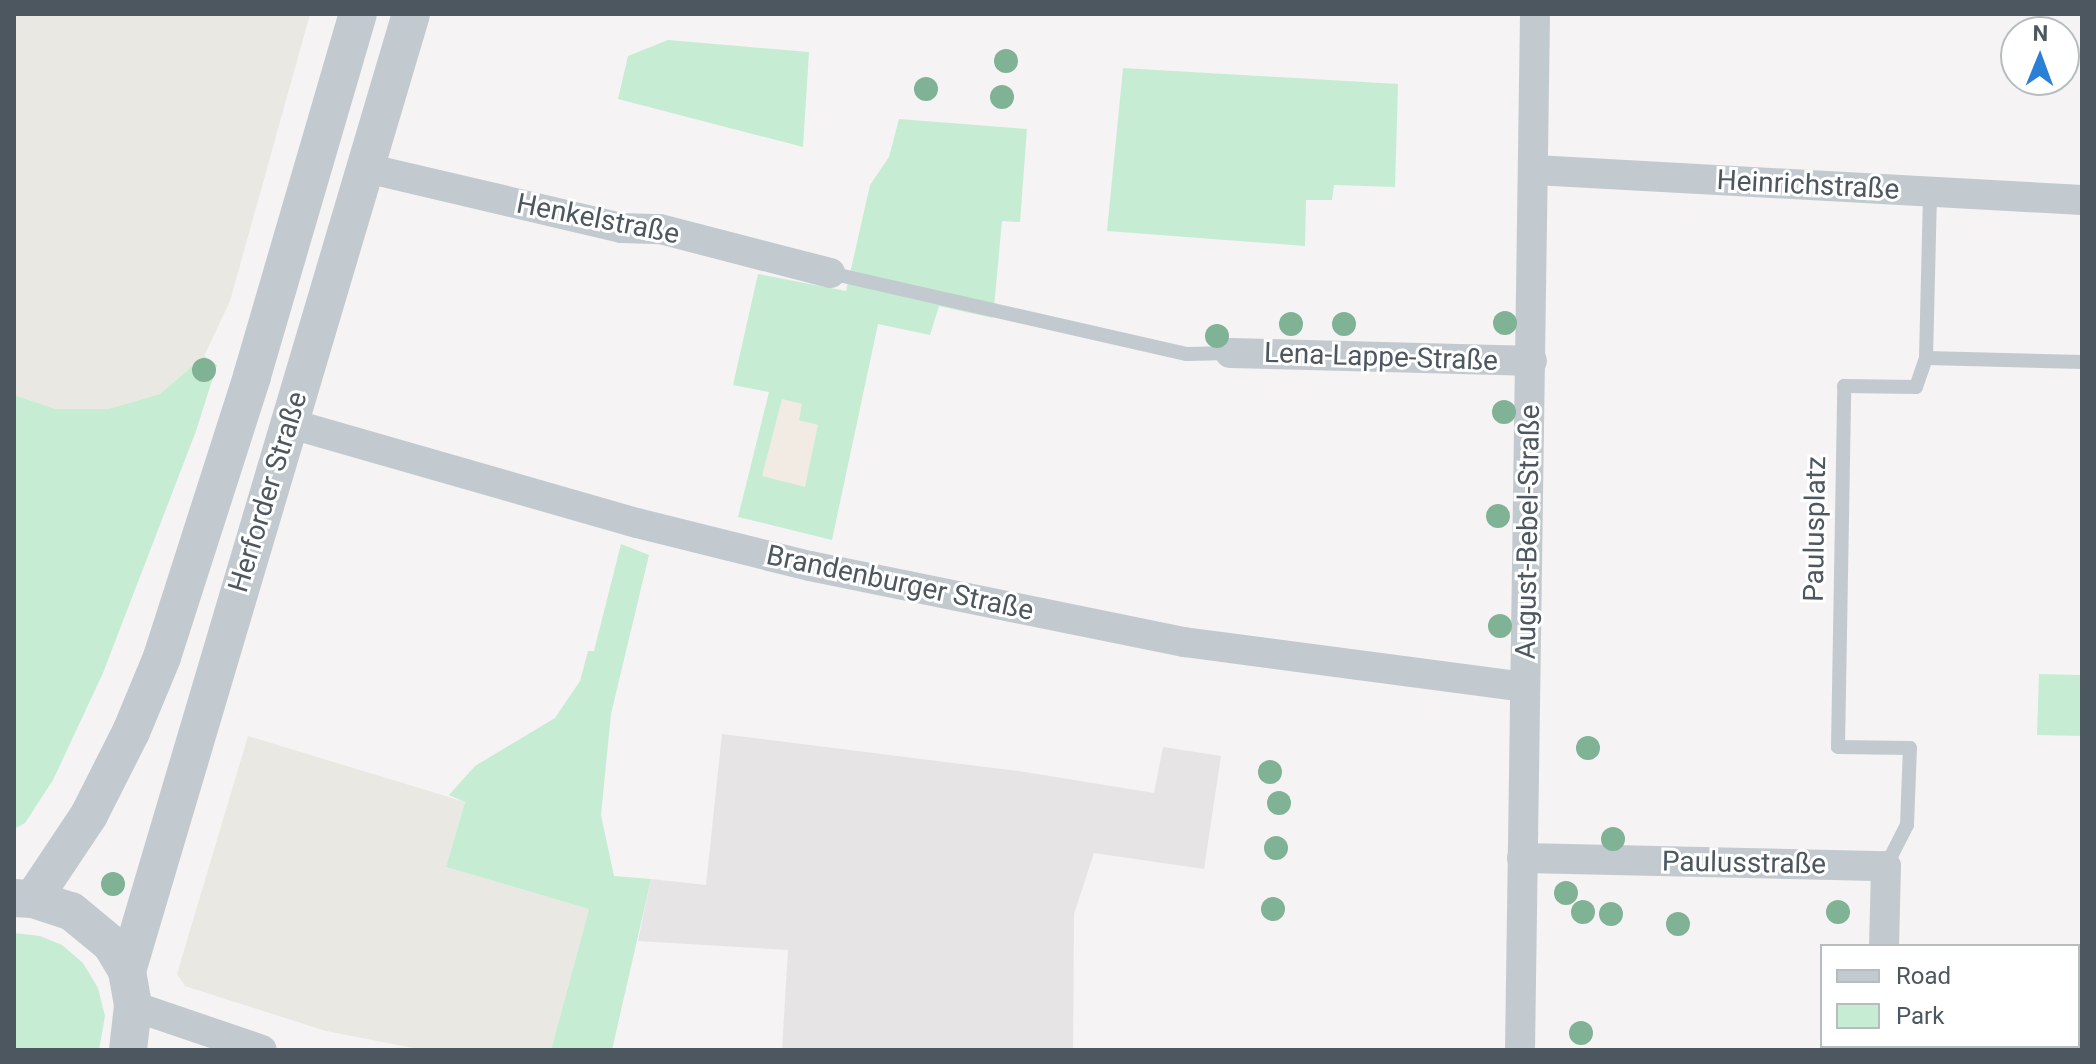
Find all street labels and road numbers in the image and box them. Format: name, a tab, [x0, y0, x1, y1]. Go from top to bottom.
street label: Heinrichstraße	[1716, 163, 1900, 207]
street label: Henkelstraße	[514, 187, 682, 251]
street label: Lena-Lappe-Straße	[1263, 336, 1499, 378]
street label: Herforder Straße	[222, 388, 314, 596]
street label: August-Bebel-Straße	[1509, 404, 1547, 660]
street label: Paulusplatz	[1797, 456, 1833, 602]
street label: Brandenburger Straße	[763, 538, 1037, 628]
street label: Paulusstraße	[1662, 845, 1826, 881]

